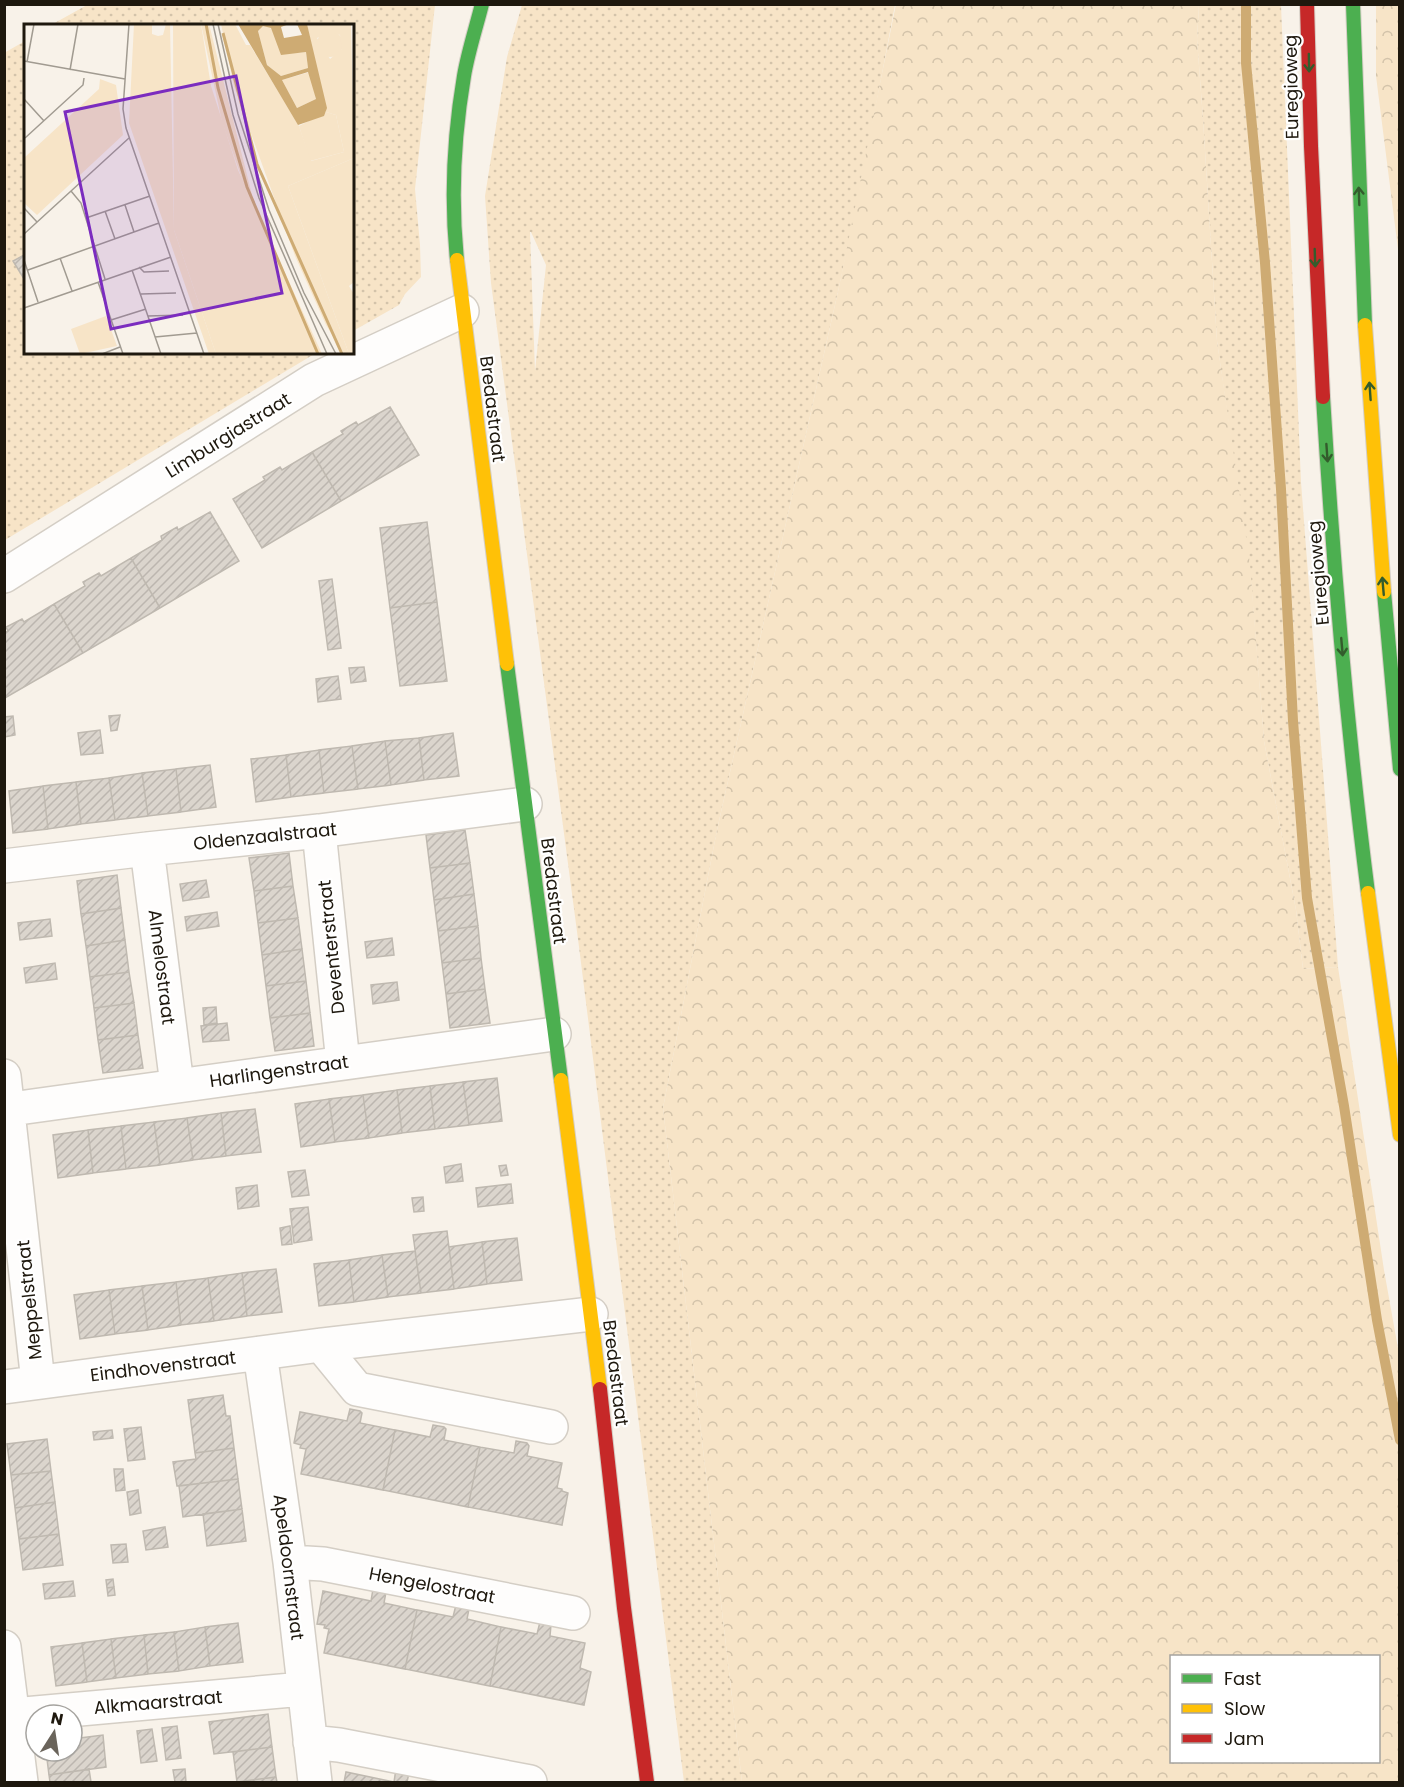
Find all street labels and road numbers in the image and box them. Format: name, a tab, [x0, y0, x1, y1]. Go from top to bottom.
street label: Euregioweg	[1278, 34, 1304, 140]
street label: Bredastraat	[474, 354, 512, 464]
street label: Limburgiastraat	[161, 386, 295, 484]
street label: Euregioweg	[1301, 520, 1335, 626]
street label: Oldenzaalstraat	[192, 816, 338, 856]
street label: Bredastraat	[535, 836, 573, 946]
street label: Deventerstraat	[312, 879, 350, 1015]
street label: Almelostraat	[143, 908, 181, 1026]
street label: Harlingenstraat	[208, 1049, 350, 1093]
street label: Meppelstraat	[10, 1239, 48, 1361]
street label: Bredastraat	[597, 1318, 635, 1428]
street label: Eindhovenstraat	[89, 1345, 237, 1387]
street label: Apeldoornstraat	[268, 1493, 310, 1641]
street label: Hengelostraat	[367, 1561, 497, 1609]
street label: Alkmaarstraat	[93, 1684, 223, 1720]

